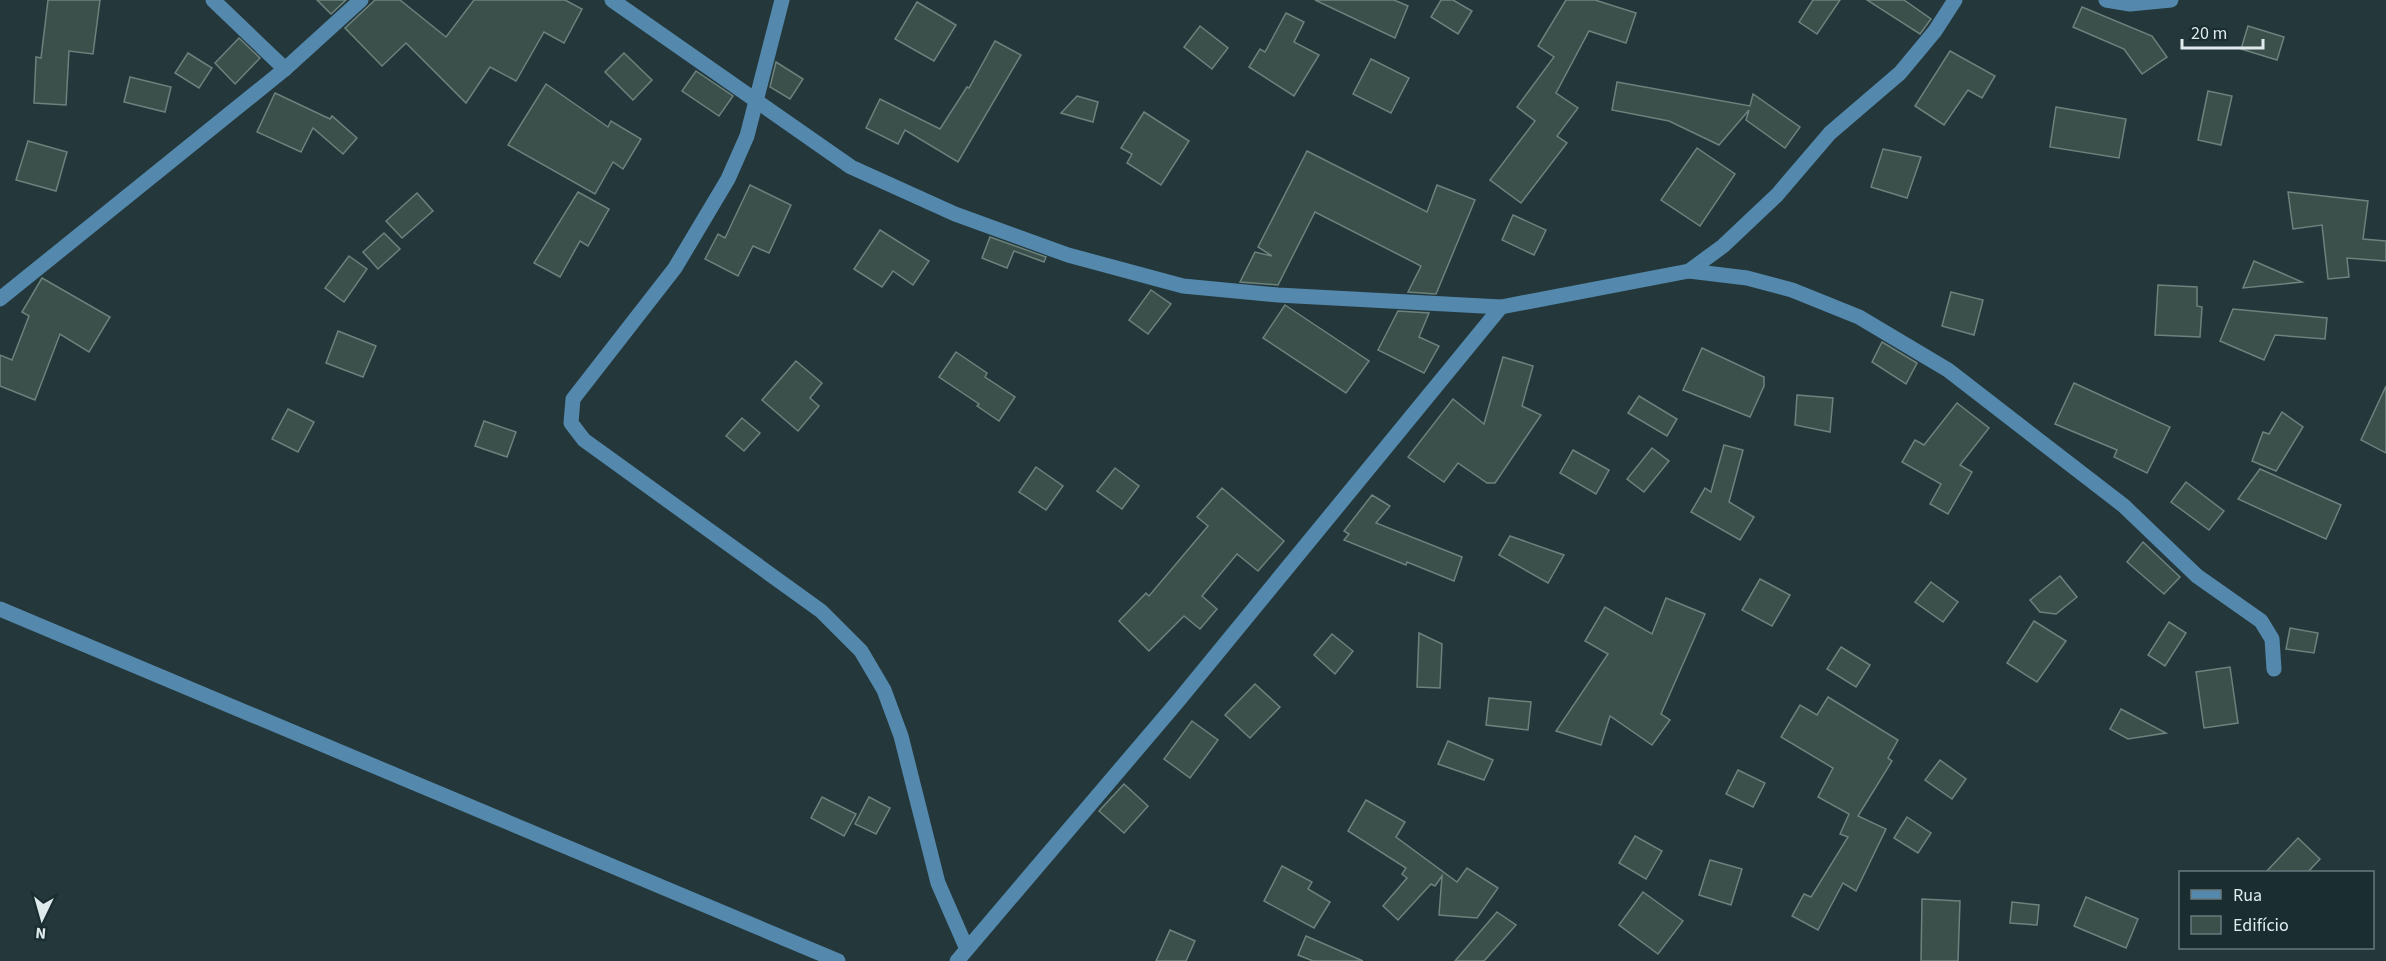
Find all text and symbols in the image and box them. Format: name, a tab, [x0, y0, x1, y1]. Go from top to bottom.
scale bar	[2182, 12, 2263, 50]
text: 20 m	[2191, 21, 2227, 46]
legend	[2179, 871, 2374, 949]
text: Rua	[2233, 883, 2262, 908]
north arrow	[12, 889, 72, 949]
text: Edifício	[2233, 913, 2289, 938]
text: N	[35, 922, 47, 944]

